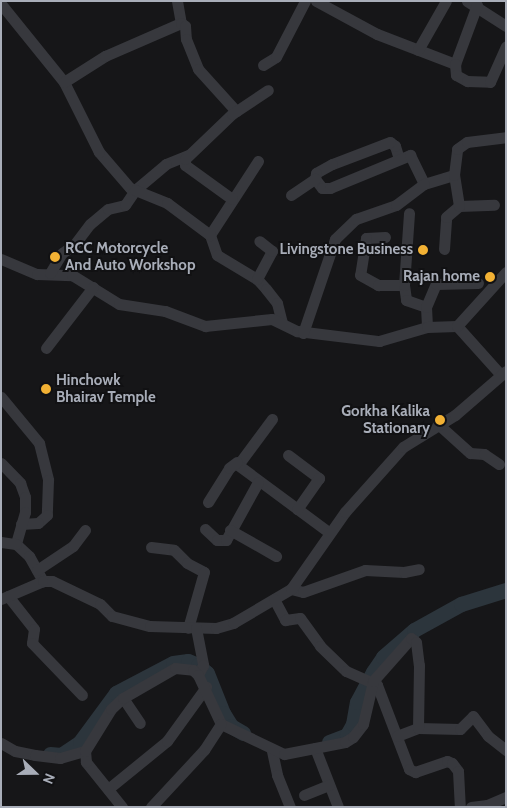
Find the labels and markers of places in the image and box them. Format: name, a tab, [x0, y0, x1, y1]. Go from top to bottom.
place label: RCC Motorcycle And Auto Workshop	[65, 239, 195, 274]
place label: Livingstone Business	[279, 241, 413, 259]
marker: Livingstone Business	[417, 244, 429, 256]
marker: RCC Motorcycle And Auto Workshop	[49, 251, 61, 263]
place label: Rajan home	[403, 268, 480, 286]
marker: Rajan home	[484, 271, 496, 283]
place label: Hinchowk Bhairav Temple	[56, 371, 156, 406]
marker: Hinchowk Bhairav Temple	[40, 383, 52, 395]
place label: Gorkha Kalika Stationary	[341, 402, 430, 437]
marker: Gorkha Kalika Stationary	[434, 414, 446, 426]

